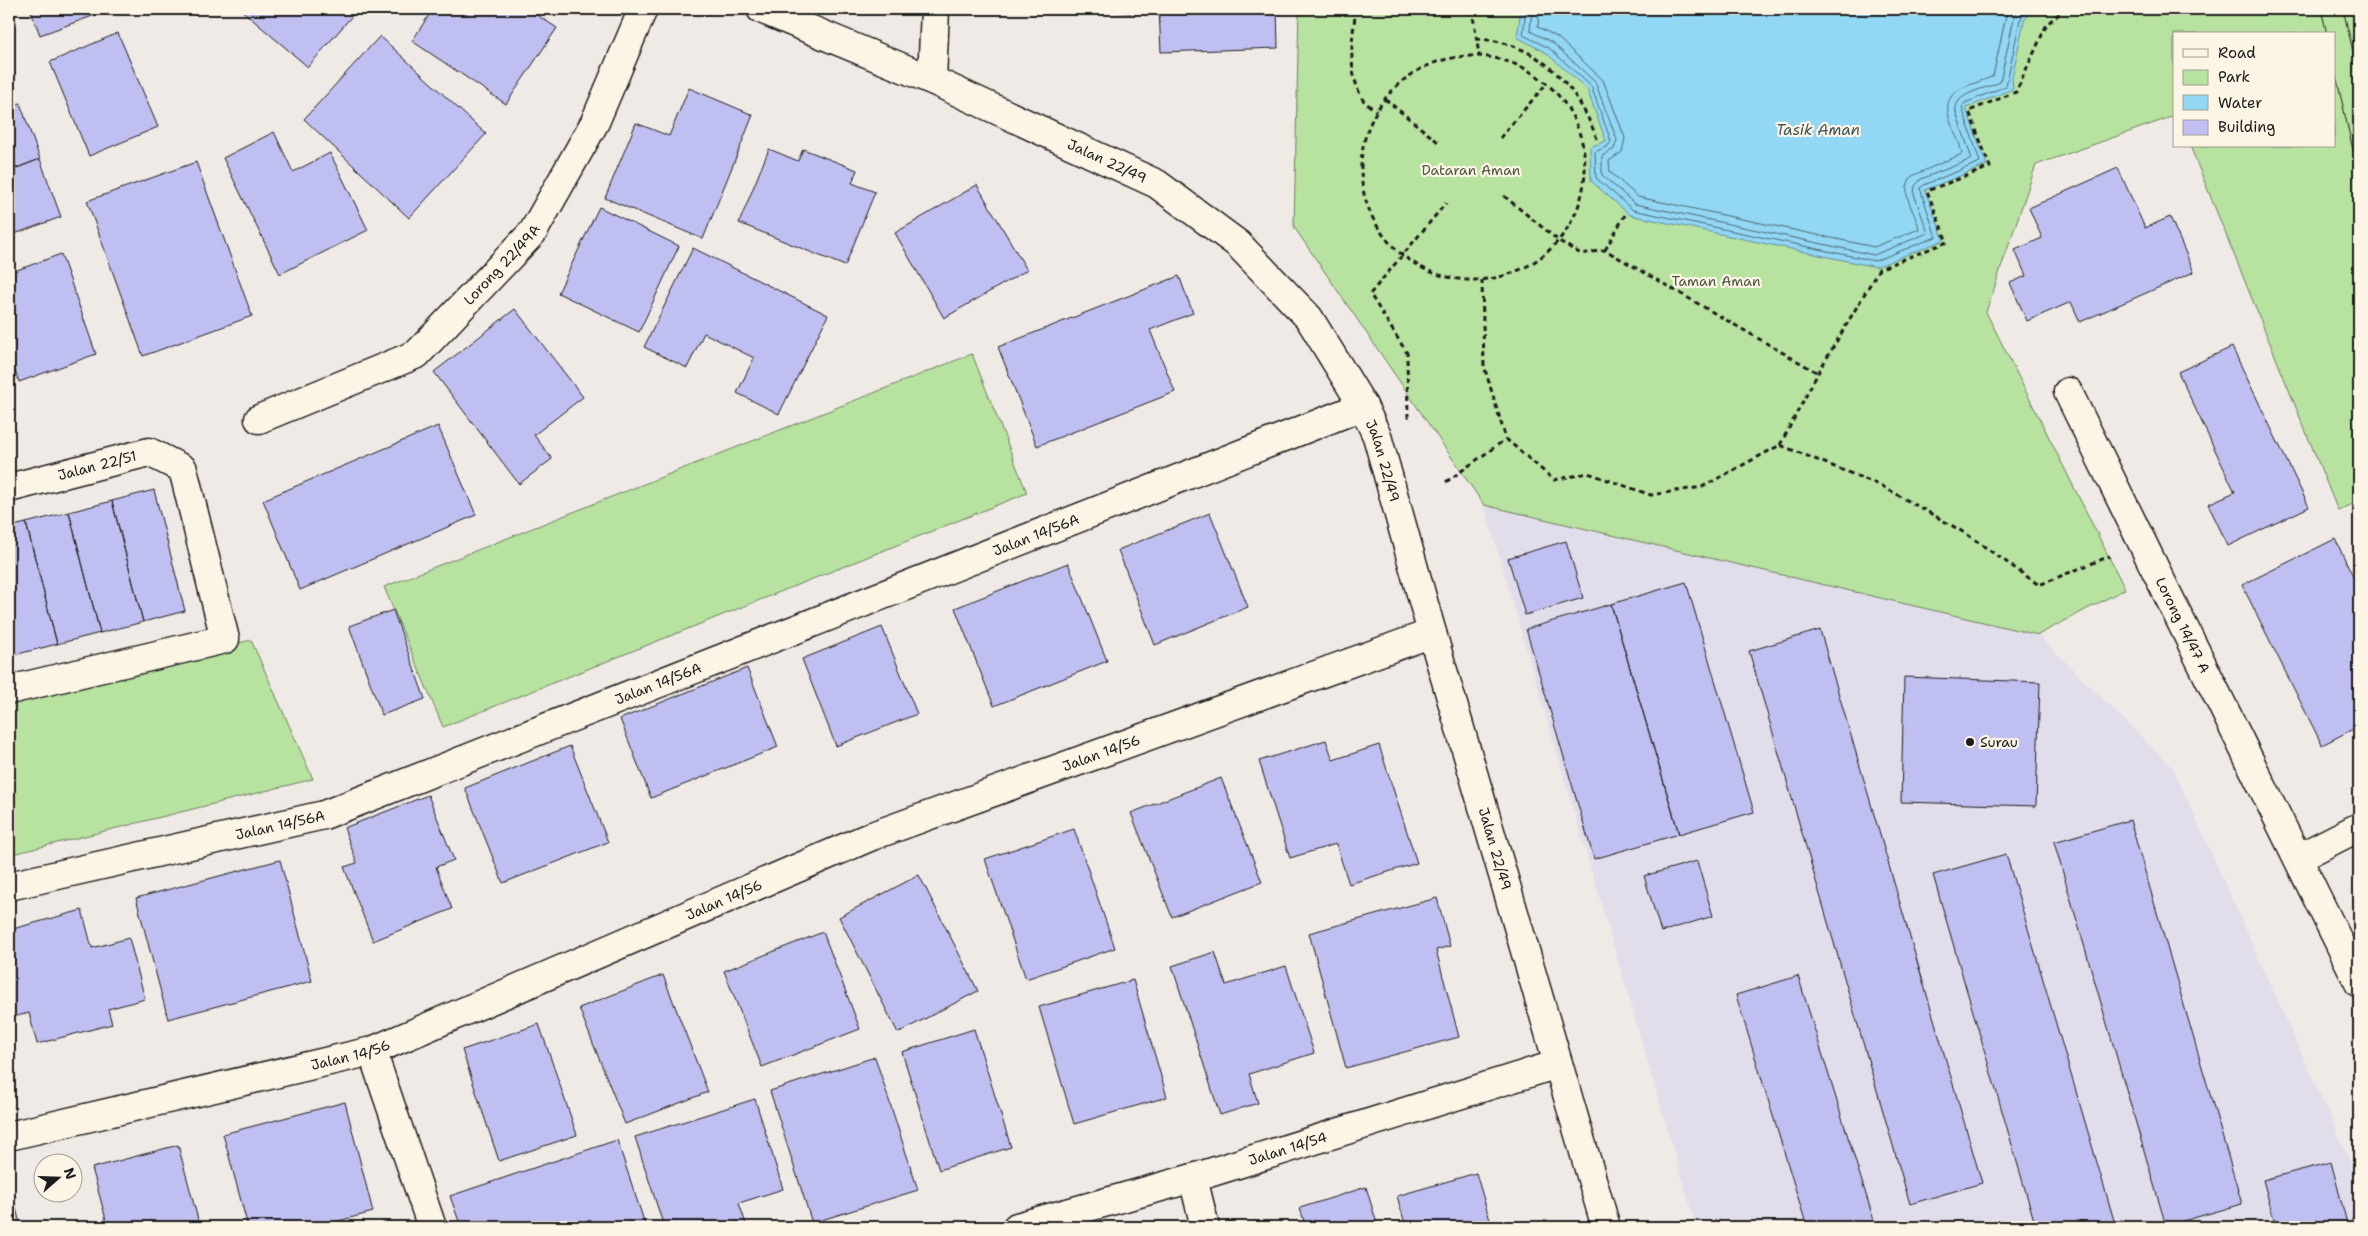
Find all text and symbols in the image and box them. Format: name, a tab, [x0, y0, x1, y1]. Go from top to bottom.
legend	[2173, 32, 2336, 148]
text: Road	[2218, 43, 2256, 63]
text: Park	[2218, 67, 2250, 87]
text: Water	[2218, 93, 2262, 113]
text: Building	[2218, 117, 2275, 137]
water label: Tasik Aman	[1776, 120, 1860, 140]
street label: Jalan 22/49	[1065, 135, 1149, 187]
park label: Dataran Aman	[1422, 161, 1521, 179]
street label: Lorong 22/49A	[459, 222, 544, 309]
park label: Taman Aman	[1671, 272, 1761, 290]
street label: Jalan 22/49	[1362, 416, 1404, 504]
street label: Jalan 22/51	[56, 447, 139, 484]
street label: Jalan 14/56A	[990, 510, 1082, 560]
street label: Lorong 14/47 A	[2152, 574, 2214, 676]
street label: Jalan 14/56A	[612, 658, 704, 709]
street label: Jalan 14/56	[1060, 731, 1143, 775]
place label: Surau	[1980, 733, 2018, 751]
marker: Surau	[1964, 736, 1976, 748]
street label: Jalan 22/49	[1475, 805, 1516, 892]
street label: Jalan 14/56A	[234, 806, 327, 844]
street label: Jalan 14/56	[683, 875, 765, 924]
street label: Jalan 14/56	[309, 1035, 393, 1074]
street label: Jalan 14/54	[1246, 1128, 1329, 1169]
north arrow	[32, 1154, 82, 1204]
text: N	[60, 1165, 81, 1182]

